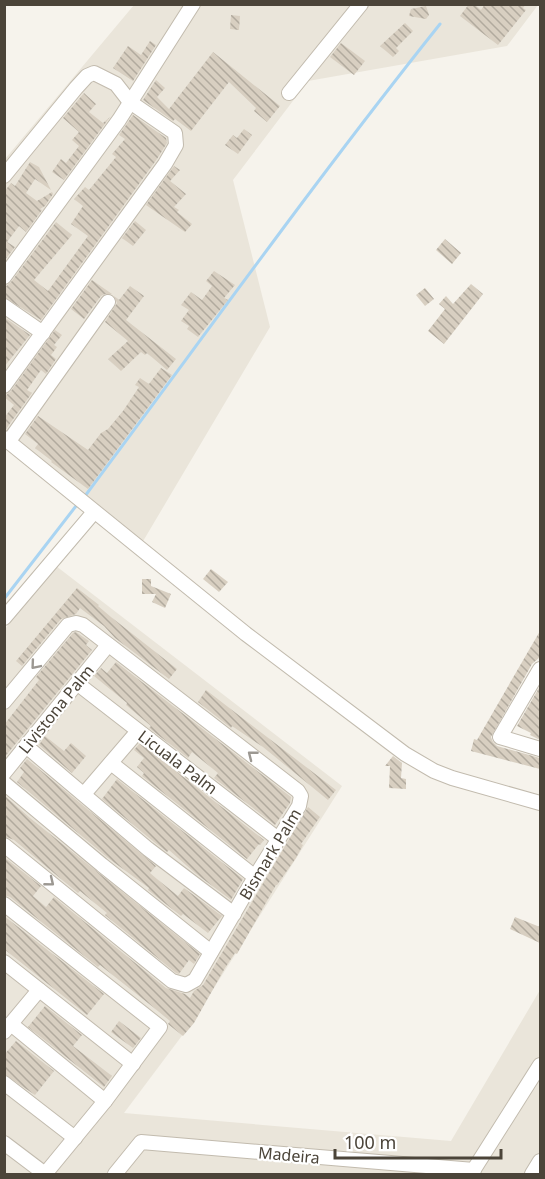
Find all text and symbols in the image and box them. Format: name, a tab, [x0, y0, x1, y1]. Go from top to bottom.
one-way arrow	[31, 658, 42, 669]
street label: Livistona Palm	[13, 660, 99, 758]
street label: Licuala Palm	[134, 725, 222, 799]
one-way arrow	[248, 751, 259, 762]
street label: Bismark Palm	[234, 804, 306, 904]
one-way arrow	[43, 874, 54, 885]
scale bar	[335, 1122, 502, 1160]
text: 100 m	[344, 1130, 396, 1154]
street label: Madeira	[257, 1141, 321, 1169]

